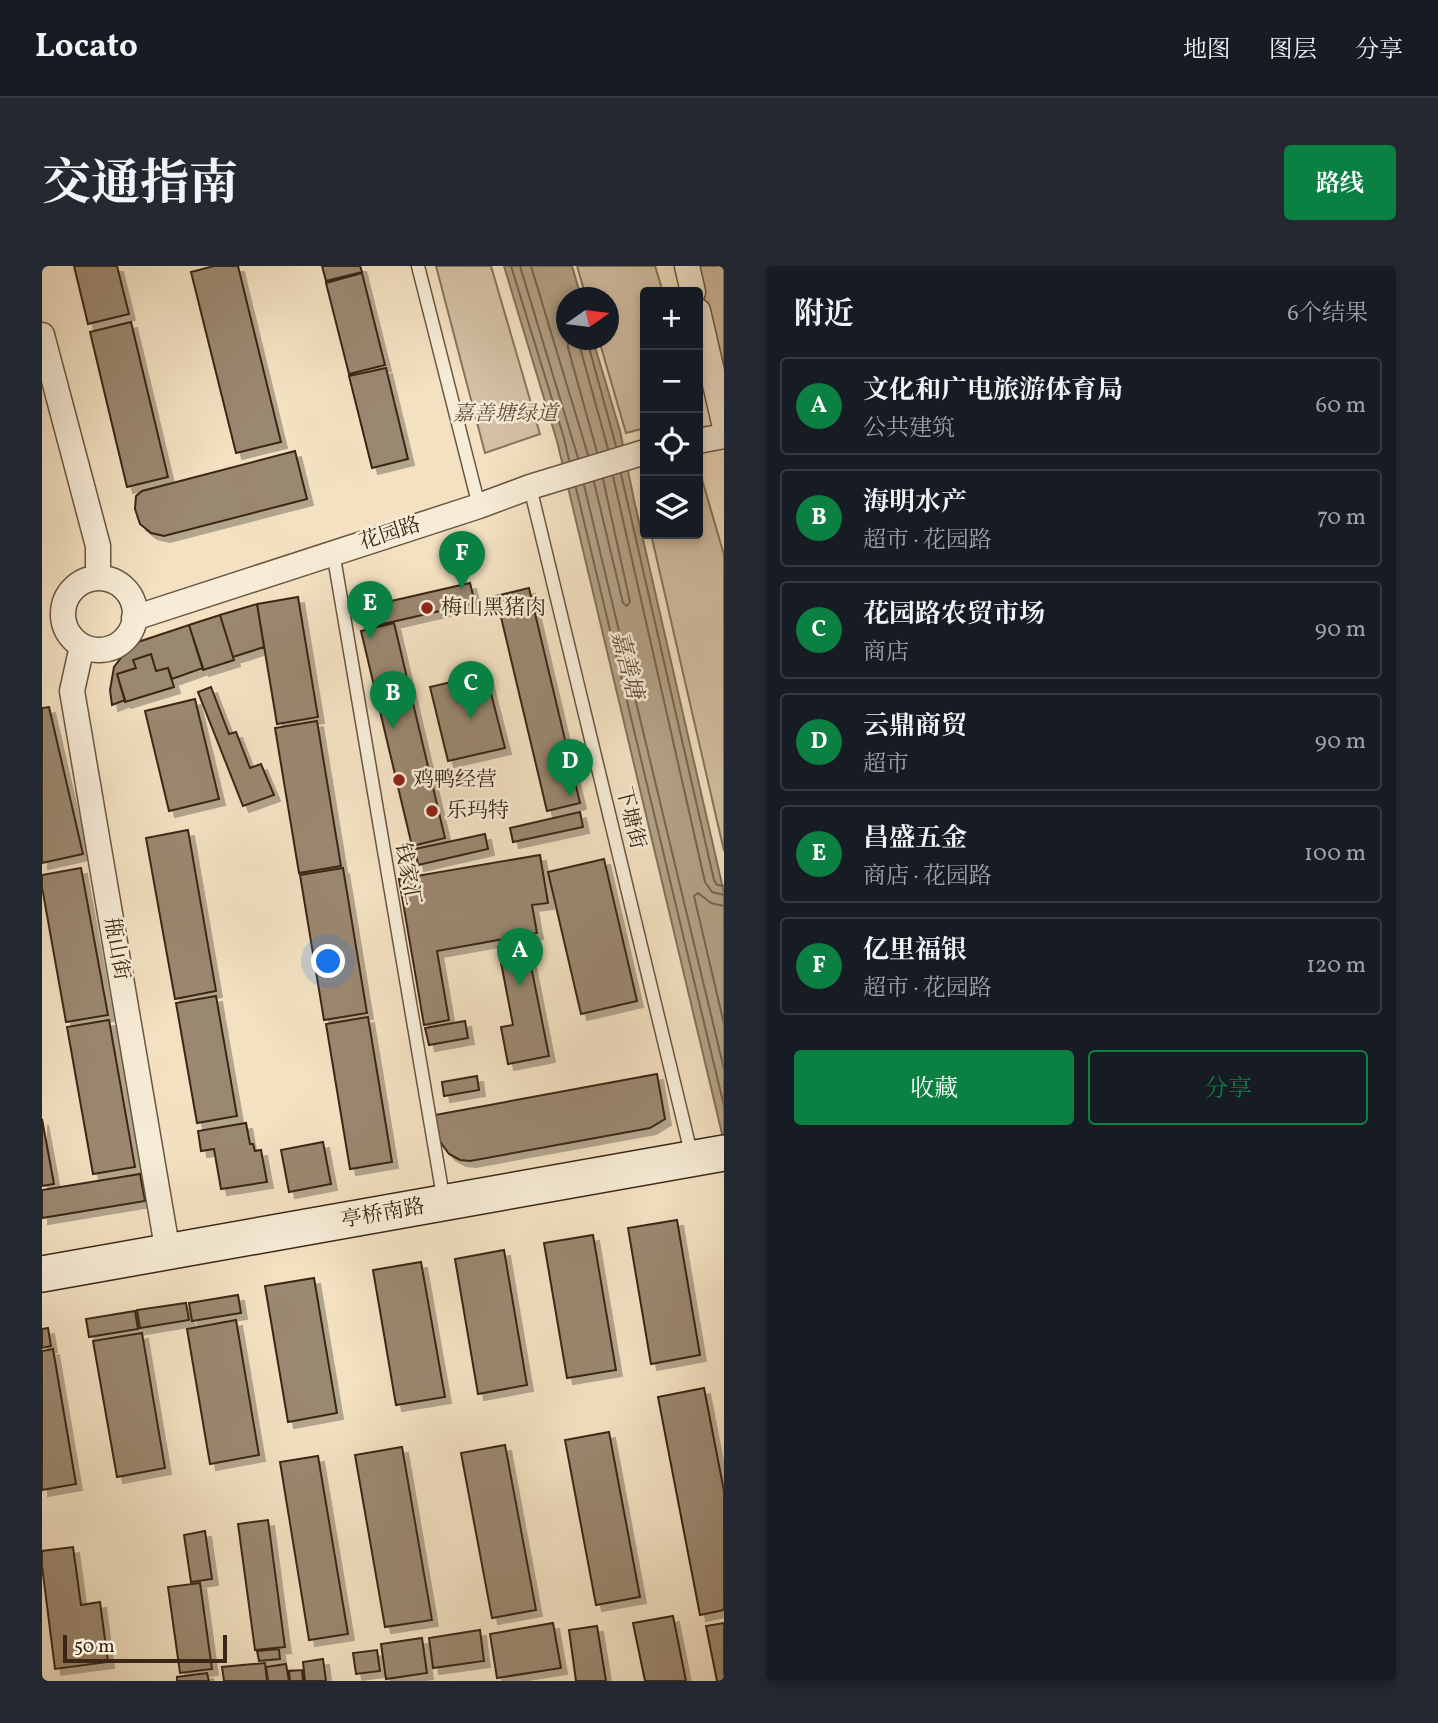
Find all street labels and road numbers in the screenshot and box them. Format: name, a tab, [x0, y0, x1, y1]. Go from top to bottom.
street label: 花园路	[356, 510, 424, 558]
street label: 下塘街	[608, 784, 652, 852]
street label: 钱家汇	[387, 840, 427, 908]
street label: 甁山街	[96, 915, 136, 983]
street label: 亭桥南路	[339, 1192, 427, 1236]

